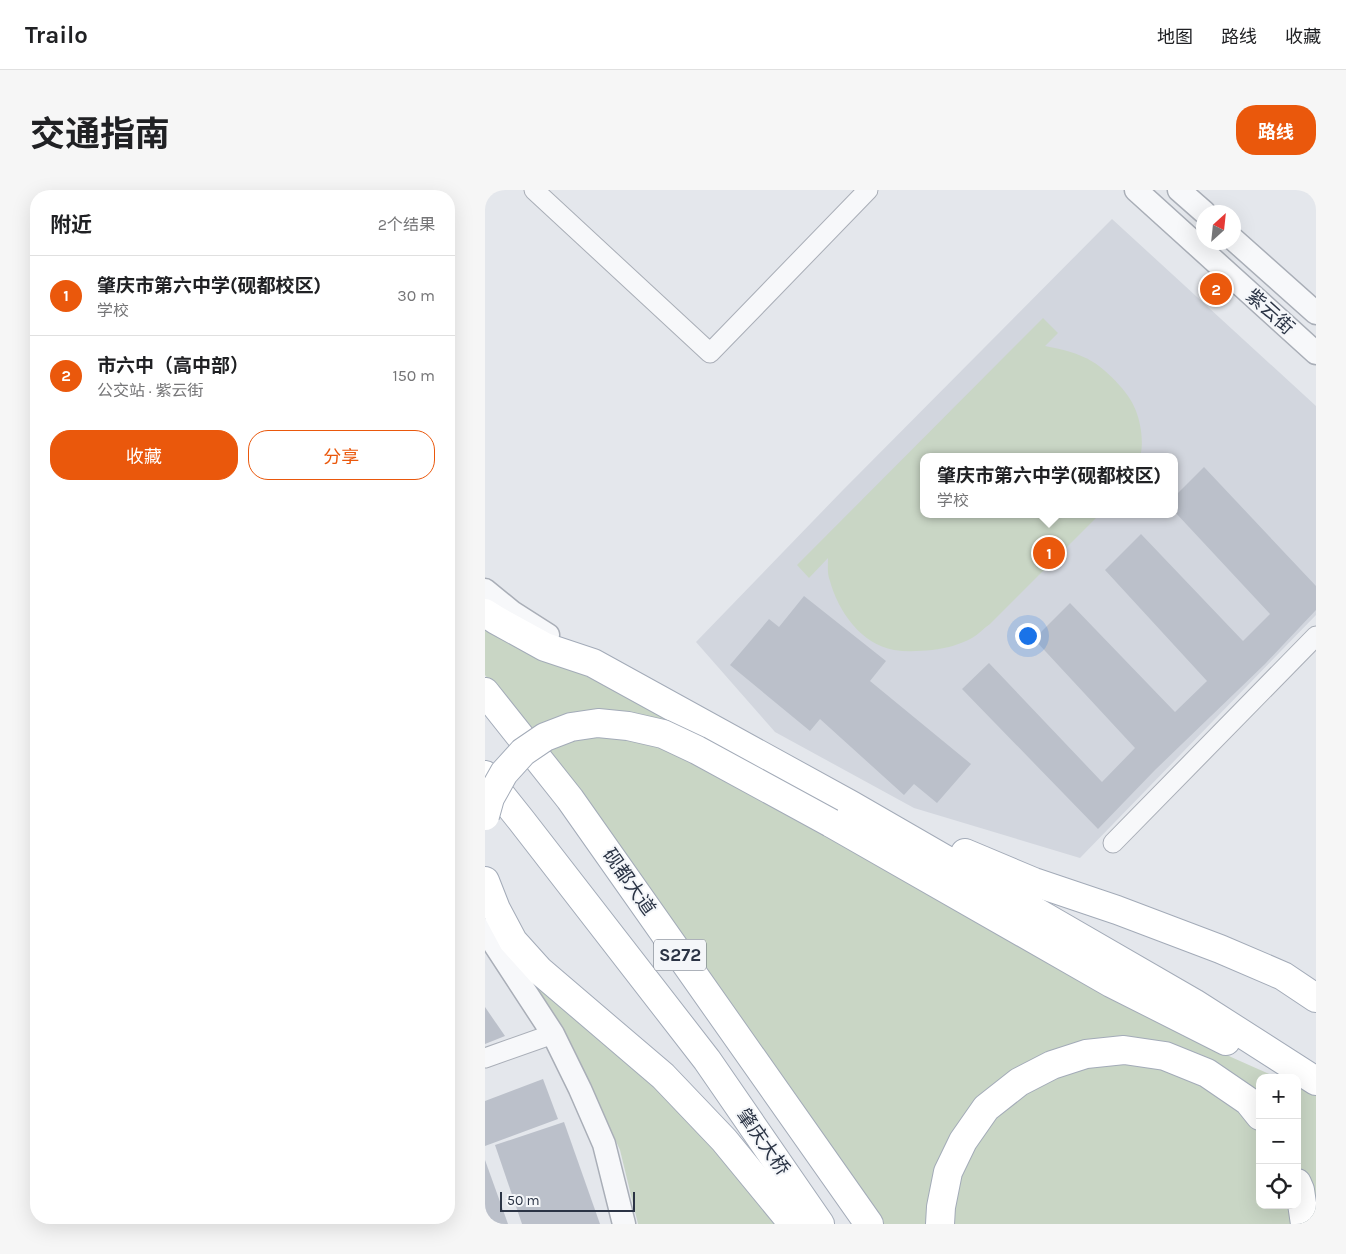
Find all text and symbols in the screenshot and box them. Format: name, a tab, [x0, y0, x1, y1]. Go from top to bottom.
text: Trailo	[25, 21, 88, 49]
text: 地图	[1157, 26, 1193, 48]
text: 路线	[1221, 26, 1257, 48]
text: 收藏	[1285, 26, 1321, 48]
button: 路线	[1236, 105, 1316, 155]
text: 交通指南	[30, 114, 170, 155]
north arrow	[1196, 205, 1241, 250]
text: 附近	[50, 213, 92, 237]
text: 2个结果	[378, 215, 435, 234]
pin: 2	[1200, 270, 1232, 308]
text: 肇庆市第六中学(砚都校区)	[97, 275, 321, 297]
street label: 紫云街	[1241, 285, 1299, 339]
text: 1	[63, 286, 69, 305]
text: 30 m	[397, 286, 435, 305]
text: 学校	[97, 301, 129, 320]
text: 市六中（高中部）	[97, 355, 249, 377]
text: 2	[61, 366, 71, 385]
text: 150 m	[392, 366, 435, 385]
text: 公交站 · 紫云街	[97, 381, 203, 400]
button: 收藏	[50, 430, 238, 480]
button: 分享	[248, 430, 435, 480]
popup	[920, 453, 1178, 518]
text: 肇庆市第六中学(砚都校区)	[937, 465, 1161, 487]
text: 学校	[937, 491, 969, 510]
pin: 1	[1033, 534, 1065, 572]
your location	[1015, 623, 1041, 649]
street label: 砚都大道	[598, 845, 660, 919]
road number: S272	[654, 940, 706, 970]
map controls	[1256, 1074, 1301, 1209]
button: +	[1256, 1074, 1301, 1119]
street label: 肇庆大桥	[732, 1105, 794, 1179]
button: −	[1256, 1119, 1301, 1164]
button: locate	[1256, 1164, 1301, 1209]
scale bar	[500, 1189, 635, 1212]
text: 50 m	[507, 1192, 540, 1209]

